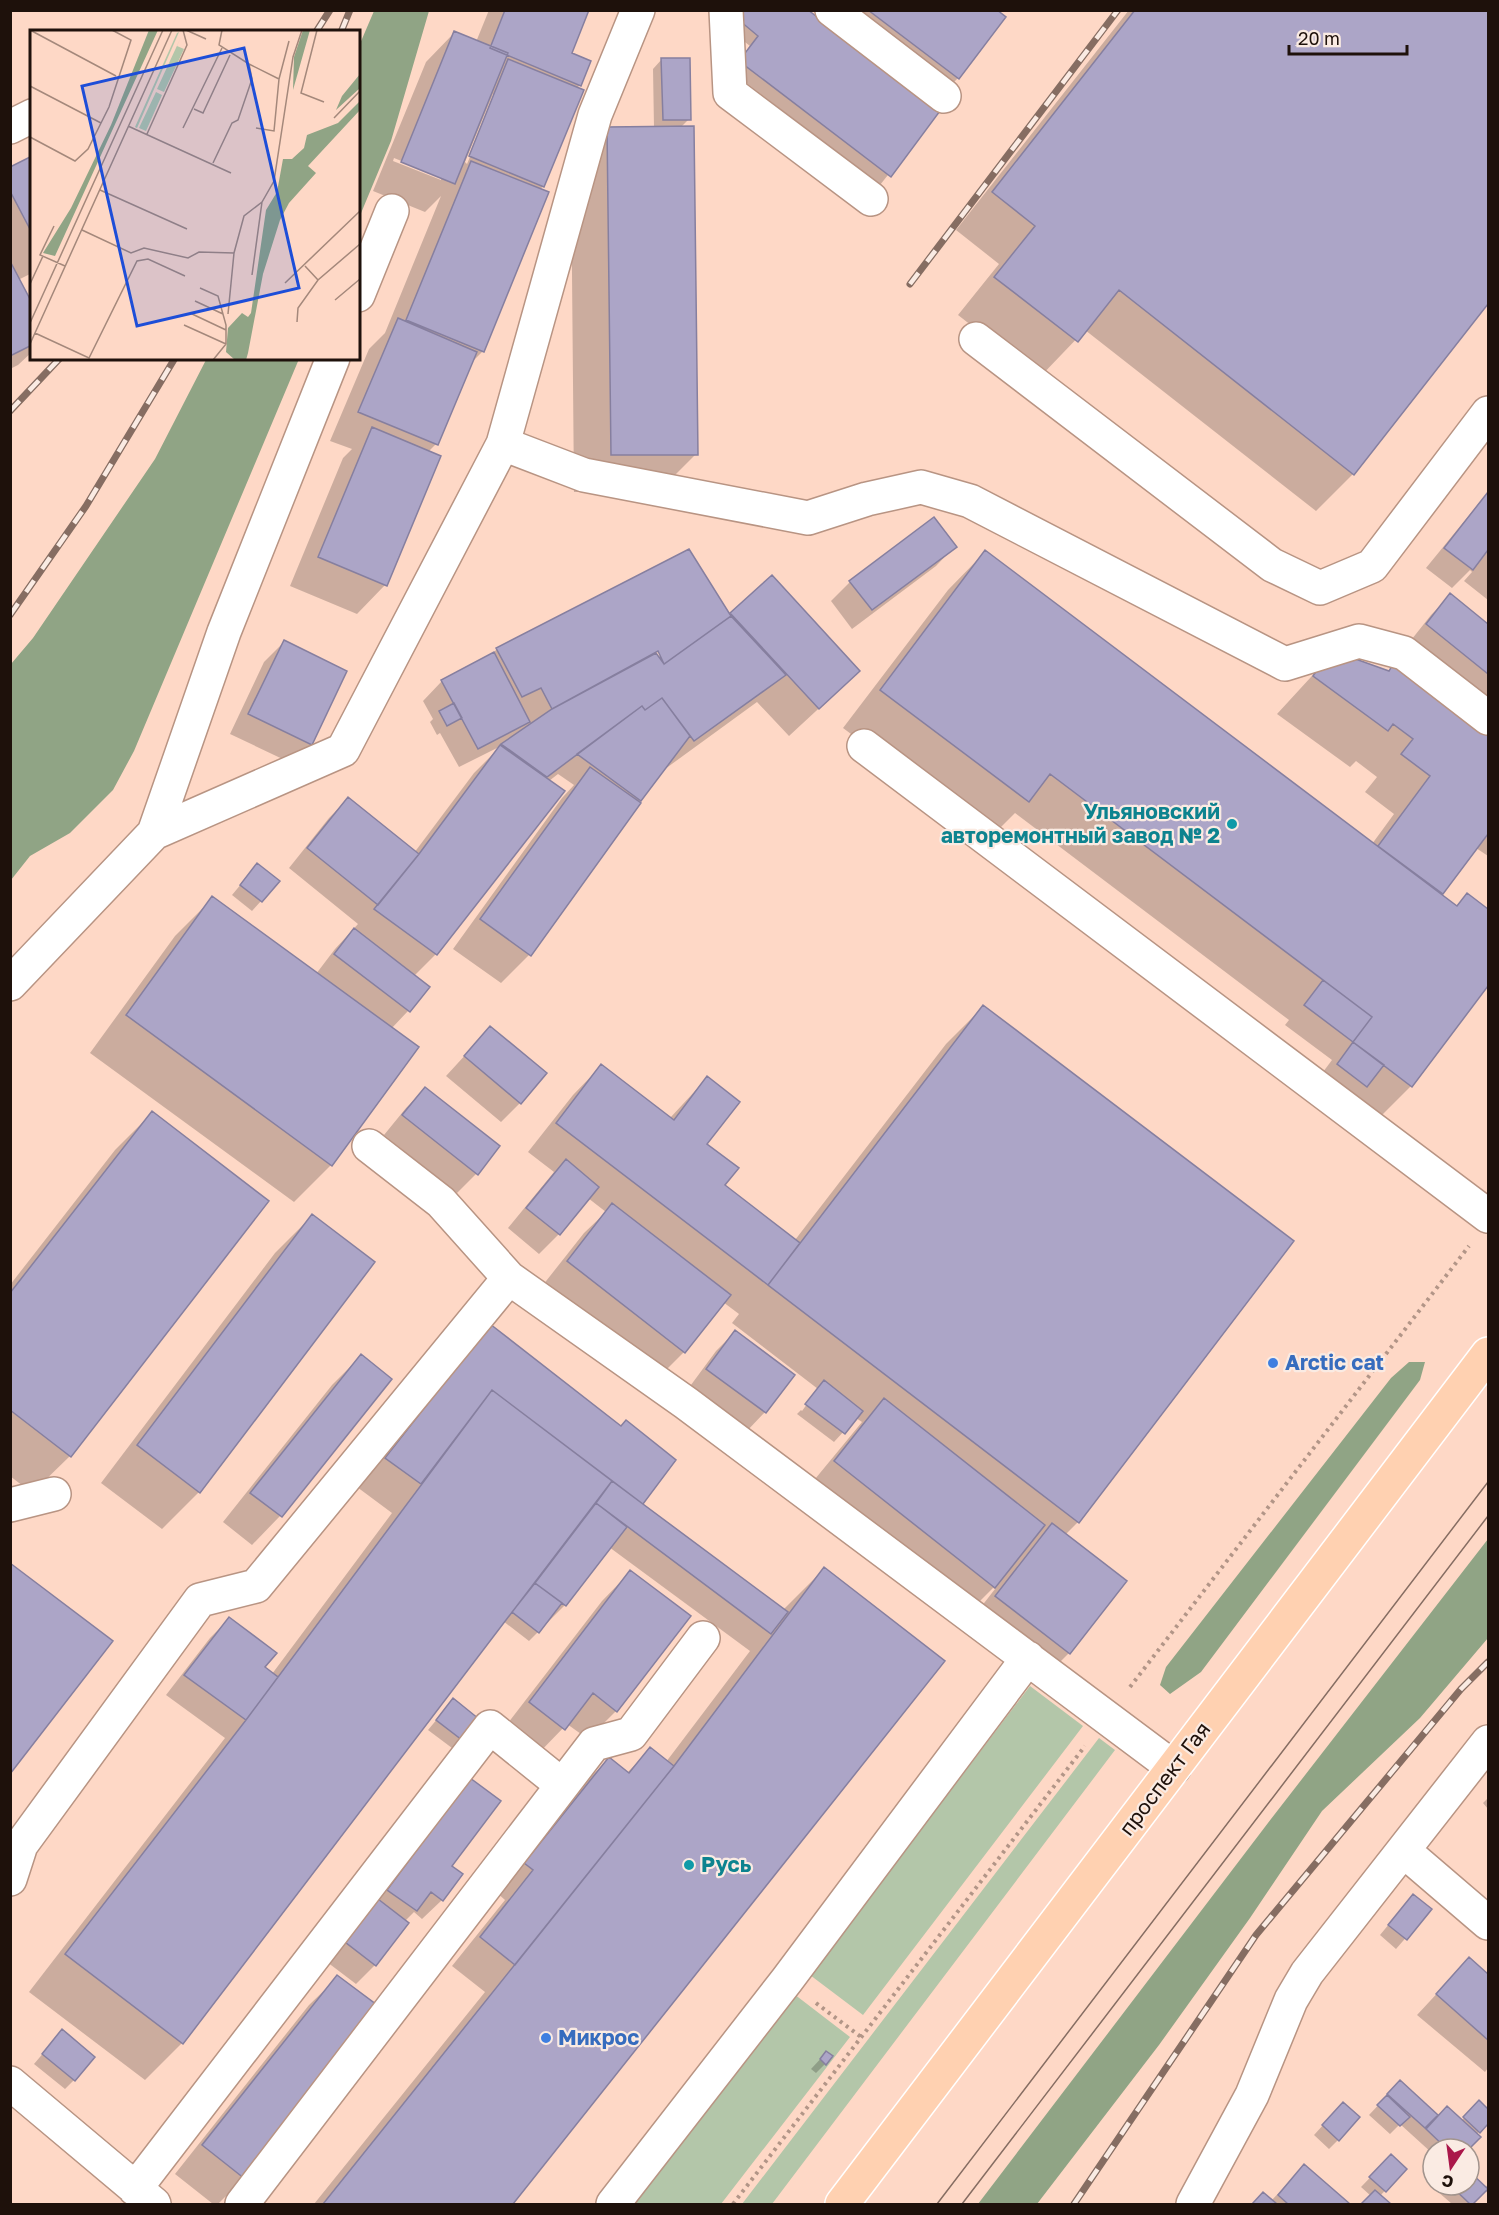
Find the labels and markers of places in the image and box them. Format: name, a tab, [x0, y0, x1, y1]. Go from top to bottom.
place label: Ульяновский авторемонтный завод № 2	[941, 798, 1220, 848]
marker: Ульяновский авторемонтный завод № 2	[1225, 817, 1239, 831]
place label: Arctic cat	[1285, 1349, 1384, 1375]
marker: Arctic cat	[1266, 1356, 1280, 1370]
place label: Русь	[701, 1851, 752, 1877]
marker: Русь	[682, 1858, 696, 1872]
place label: Микрос	[558, 2024, 639, 2050]
marker: Микрос	[539, 2031, 553, 2045]

